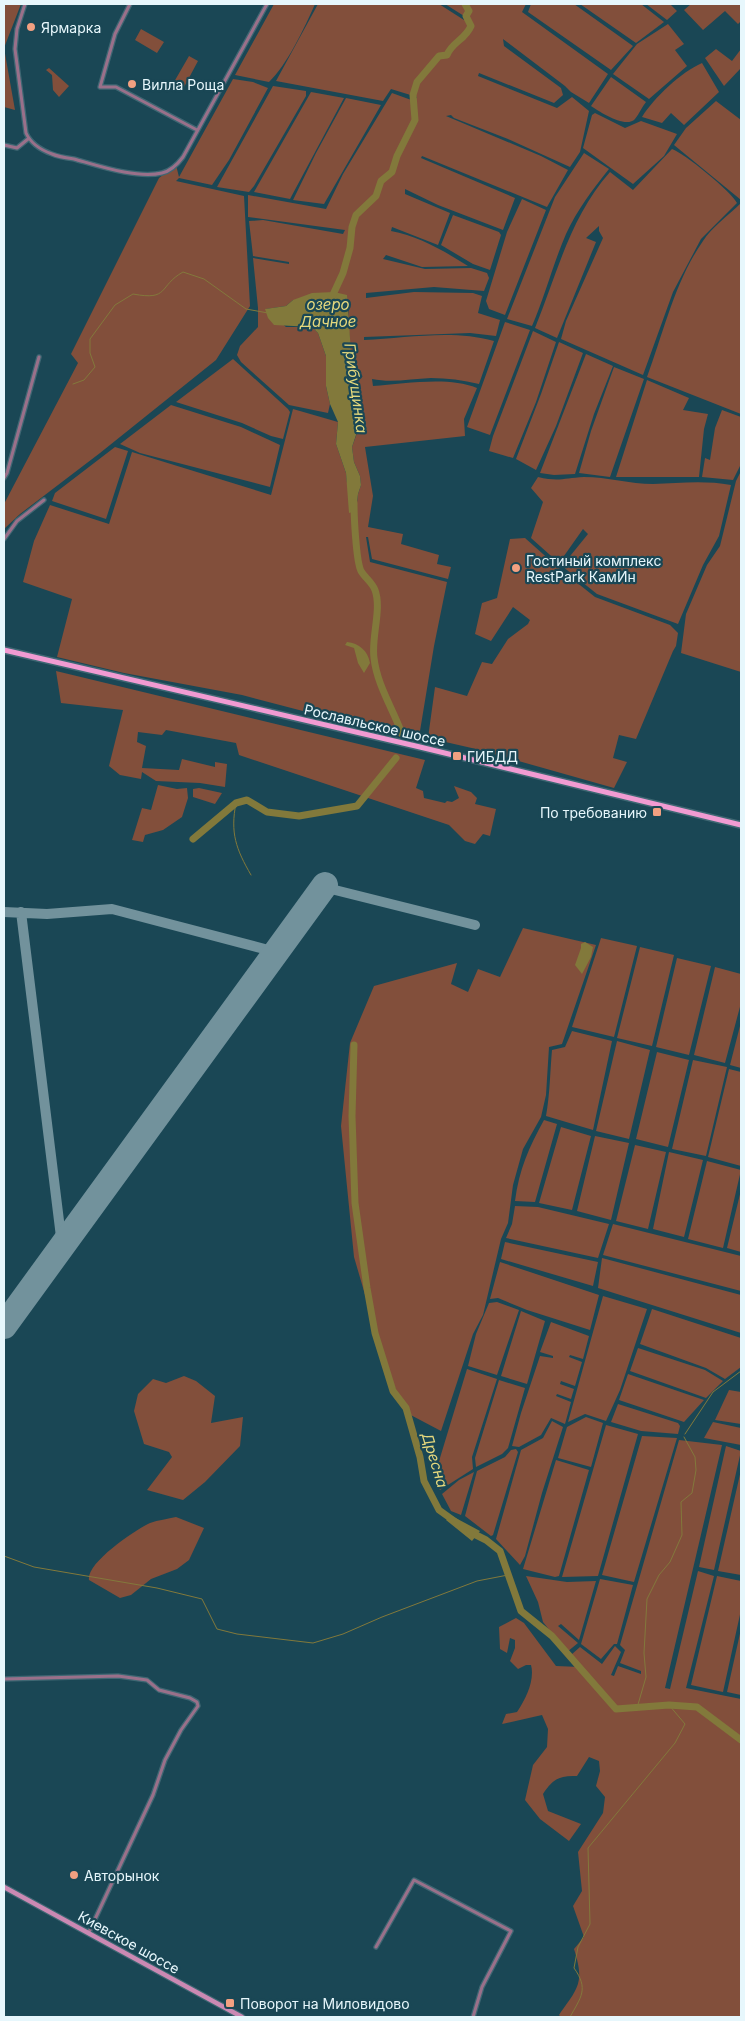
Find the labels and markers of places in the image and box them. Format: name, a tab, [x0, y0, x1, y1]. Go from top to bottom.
place label: Ярмарка	[41, 19, 101, 36]
marker: Ярмарка	[25, 21, 37, 33]
place label: Вилла Роща	[142, 76, 224, 93]
marker: Вилла Роща	[126, 78, 138, 90]
place label: Гостиный комплекс RestPark КамИн	[526, 552, 661, 585]
marker: Гостиный комплекс RestPark КамИн	[510, 562, 522, 574]
place label: ГИБДД	[467, 748, 518, 765]
marker: ГИБДД	[451, 750, 463, 762]
place label: По требованию	[540, 804, 647, 821]
marker: По требованию	[651, 806, 663, 818]
place label: Авторынок	[84, 1867, 160, 1884]
marker: Авторынок	[68, 1869, 80, 1881]
place label: Поворот на Миловидово	[240, 1995, 410, 2012]
marker: Поворот на Миловидово	[224, 1997, 236, 2009]

